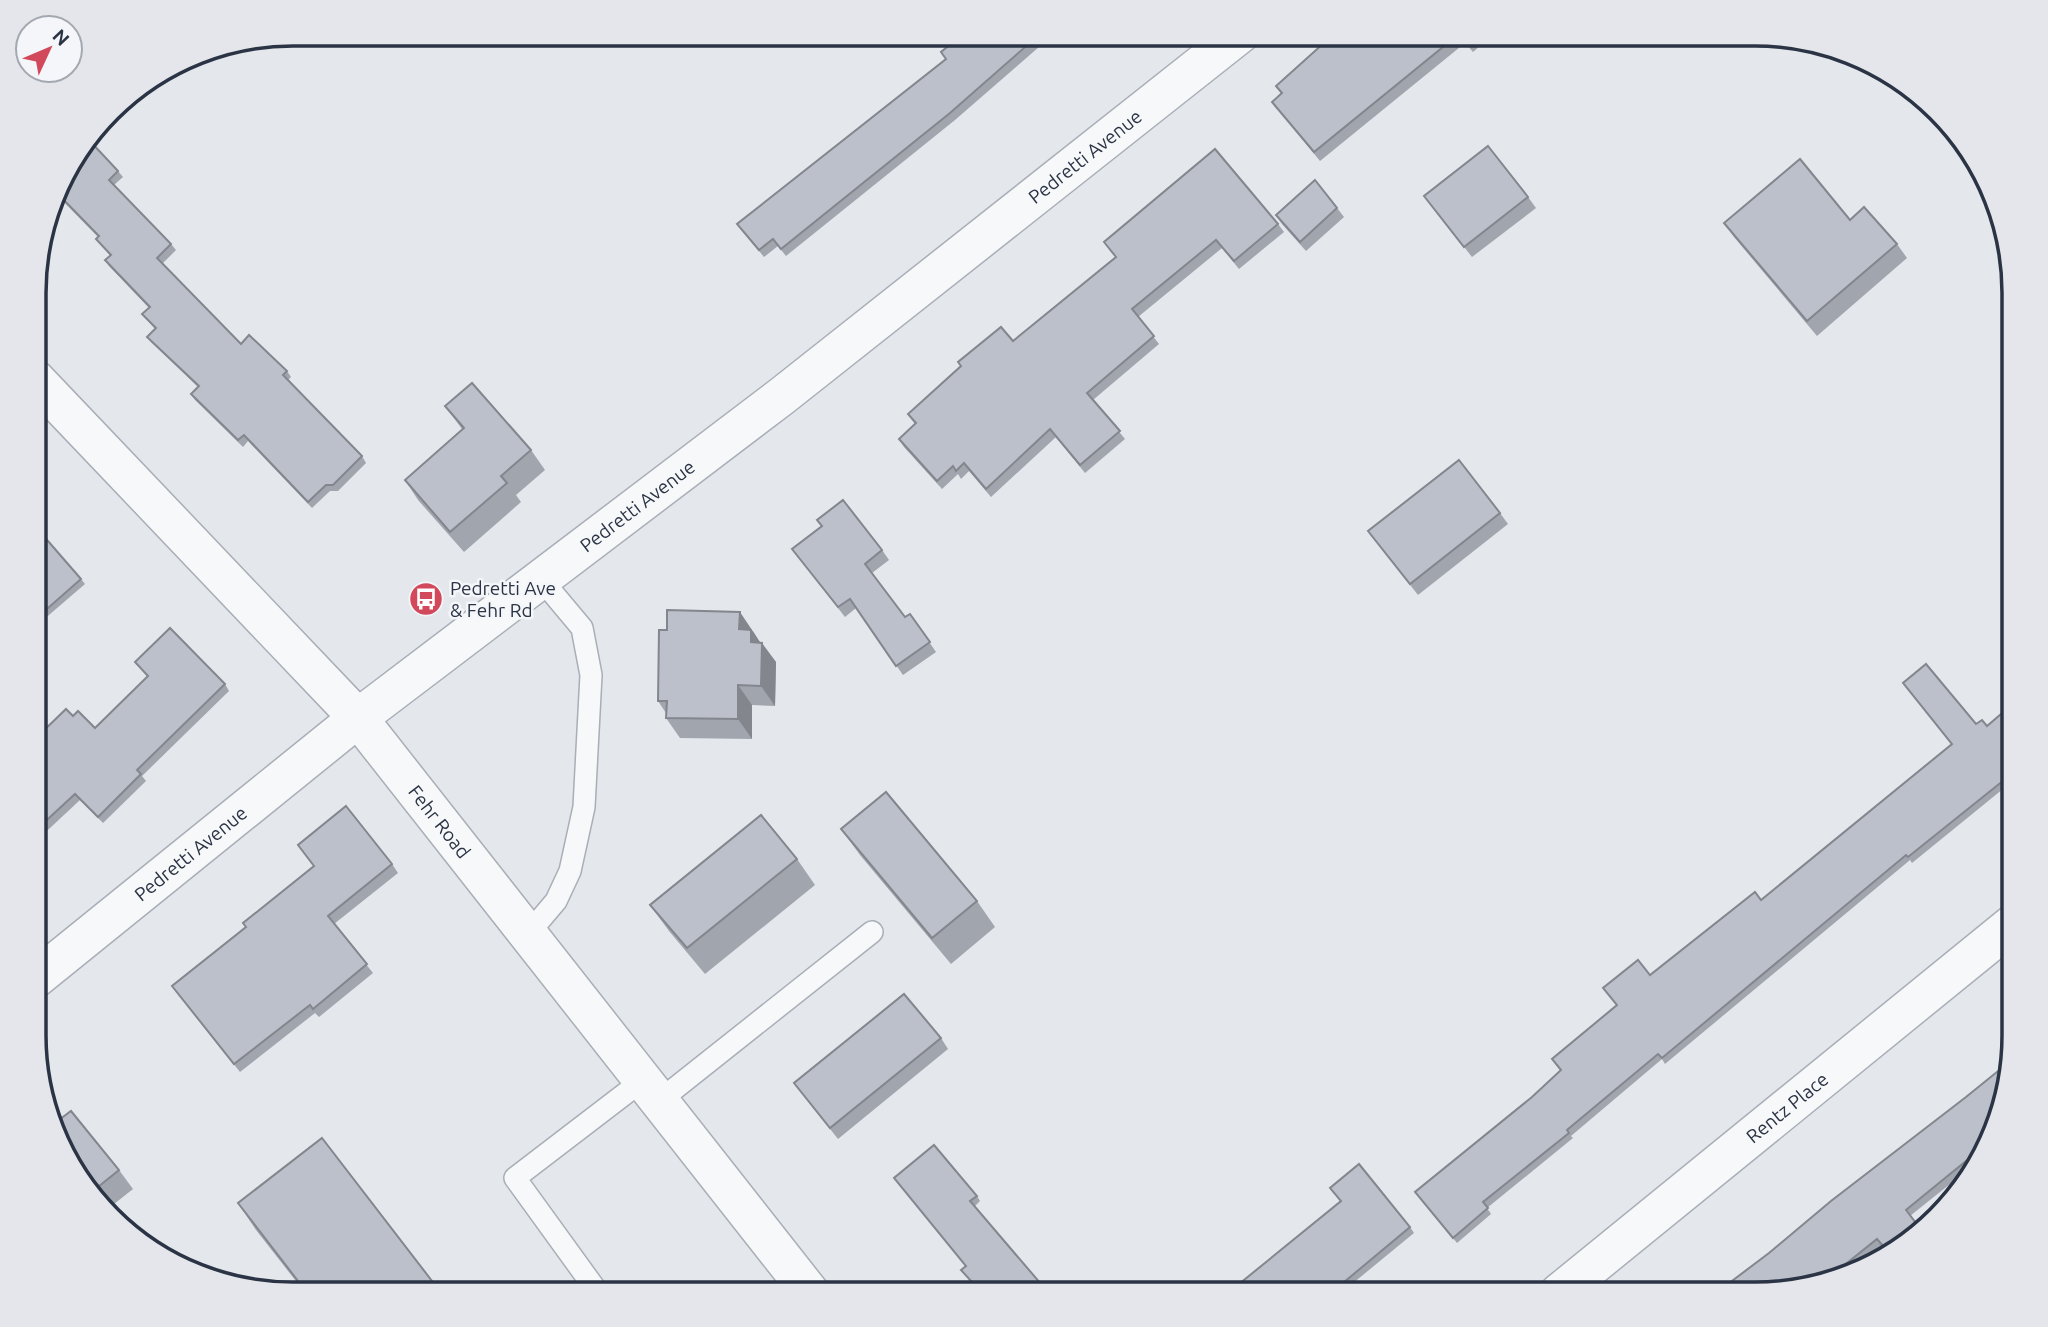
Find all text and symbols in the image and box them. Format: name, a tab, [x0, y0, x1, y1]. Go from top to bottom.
north arrow	[14, 14, 84, 84]
text: N	[48, 24, 74, 50]
street label: Pedretti Avenue	[1024, 105, 1146, 208]
street label: Pedretti Avenue	[576, 455, 699, 556]
place label: Pedretti Ave & Fehr Rd	[450, 577, 556, 621]
bus stop icon: Pedretti Ave & Fehr Rd	[407, 580, 445, 618]
street label: Fehr Road	[404, 781, 475, 862]
street label: Pedretti Avenue	[130, 801, 251, 905]
street label: Rentz Place	[1742, 1068, 1833, 1147]

